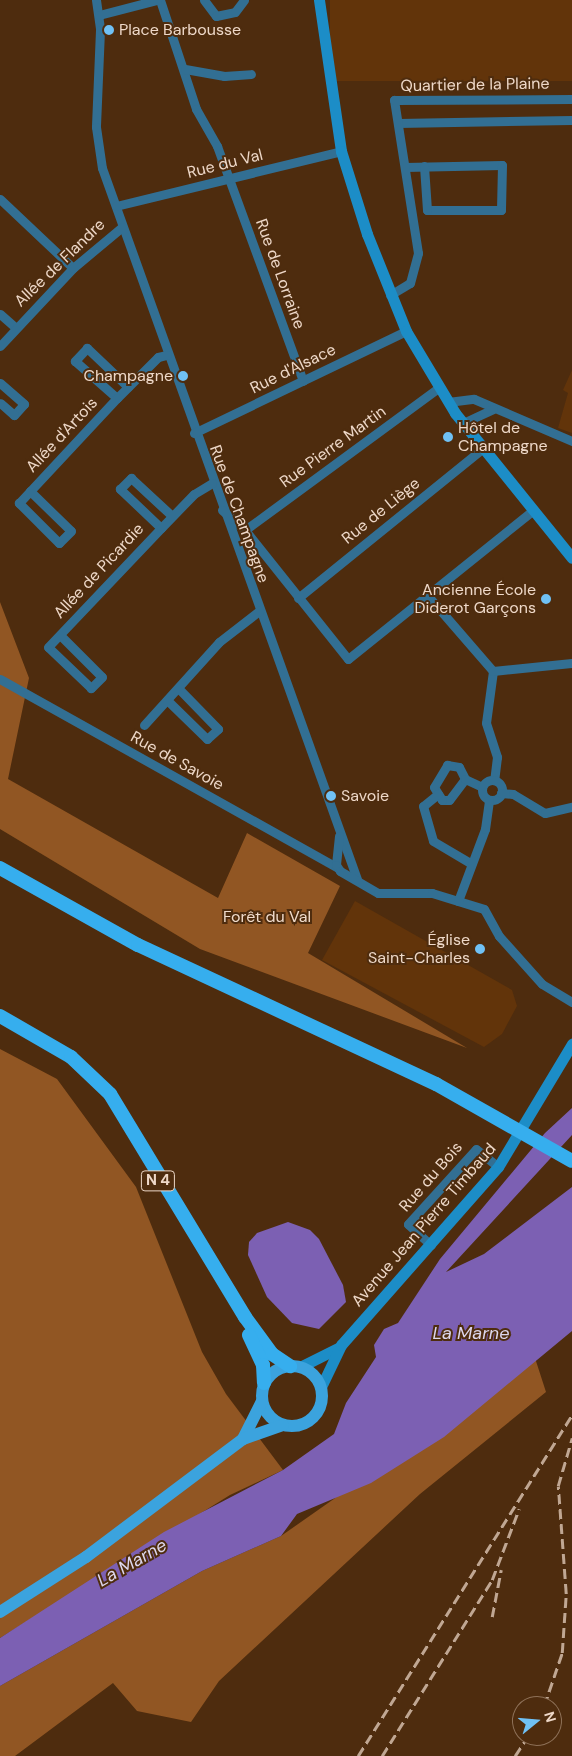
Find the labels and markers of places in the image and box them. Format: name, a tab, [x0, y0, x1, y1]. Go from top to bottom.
place label: Place Barbousse	[119, 20, 241, 40]
marker: Place Barbousse	[103, 24, 115, 36]
place label: Champagne	[83, 366, 173, 386]
marker: Champagne	[177, 370, 189, 382]
place label: Hôtel de Champagne	[458, 418, 548, 456]
marker: Hôtel de Champagne	[442, 431, 454, 443]
place label: Ancienne École Diderot Garçons	[414, 580, 536, 618]
marker: Ancienne École Diderot Garçons	[540, 593, 552, 605]
place label: Savoie	[341, 786, 389, 806]
marker: Savoie	[325, 790, 337, 802]
place label: Église Saint-Charles	[368, 930, 470, 968]
marker: Église Saint-Charles	[474, 943, 486, 955]

